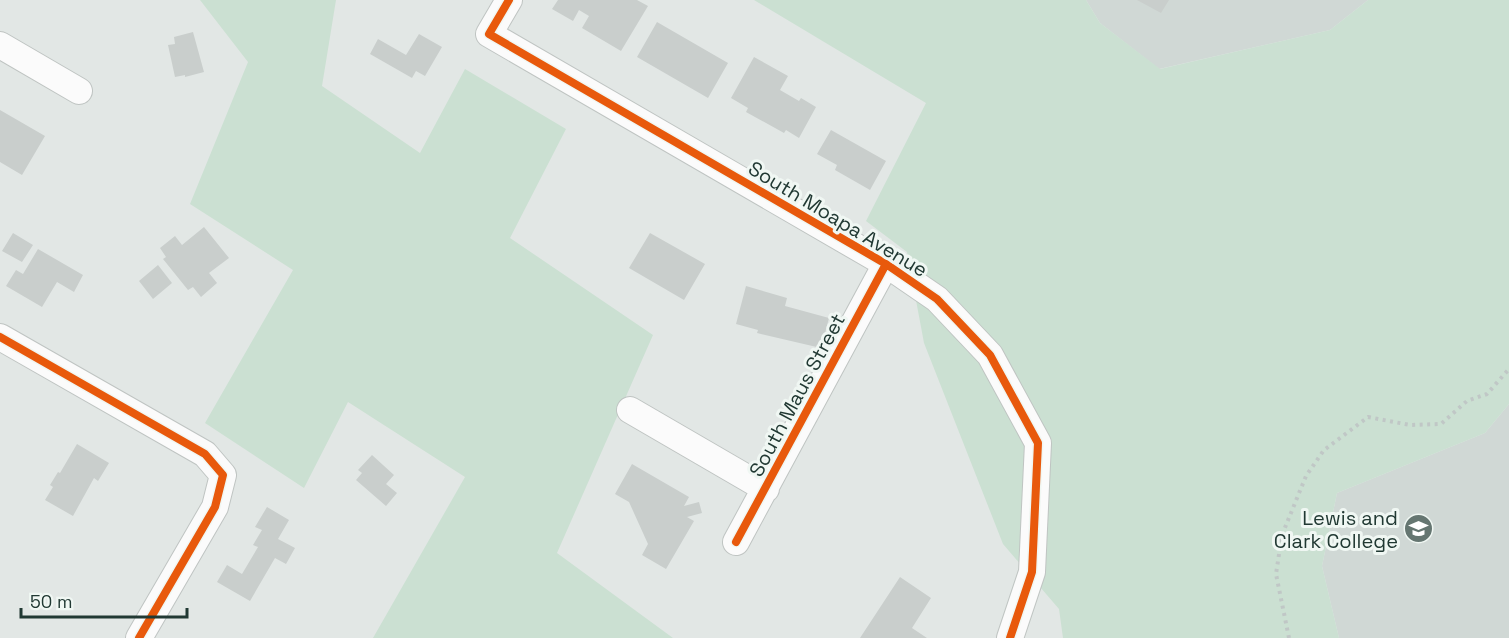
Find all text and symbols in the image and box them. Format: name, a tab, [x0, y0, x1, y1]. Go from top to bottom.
street label: South Moapa Avenue	[744, 155, 932, 283]
street label: South Maus Street	[743, 309, 851, 481]
place label: Lewis and Clark College	[1274, 505, 1398, 554]
school or university icon: Lewis and Clark College	[1403, 513, 1435, 545]
scale bar	[21, 581, 188, 619]
text: 50 m	[30, 590, 72, 613]

